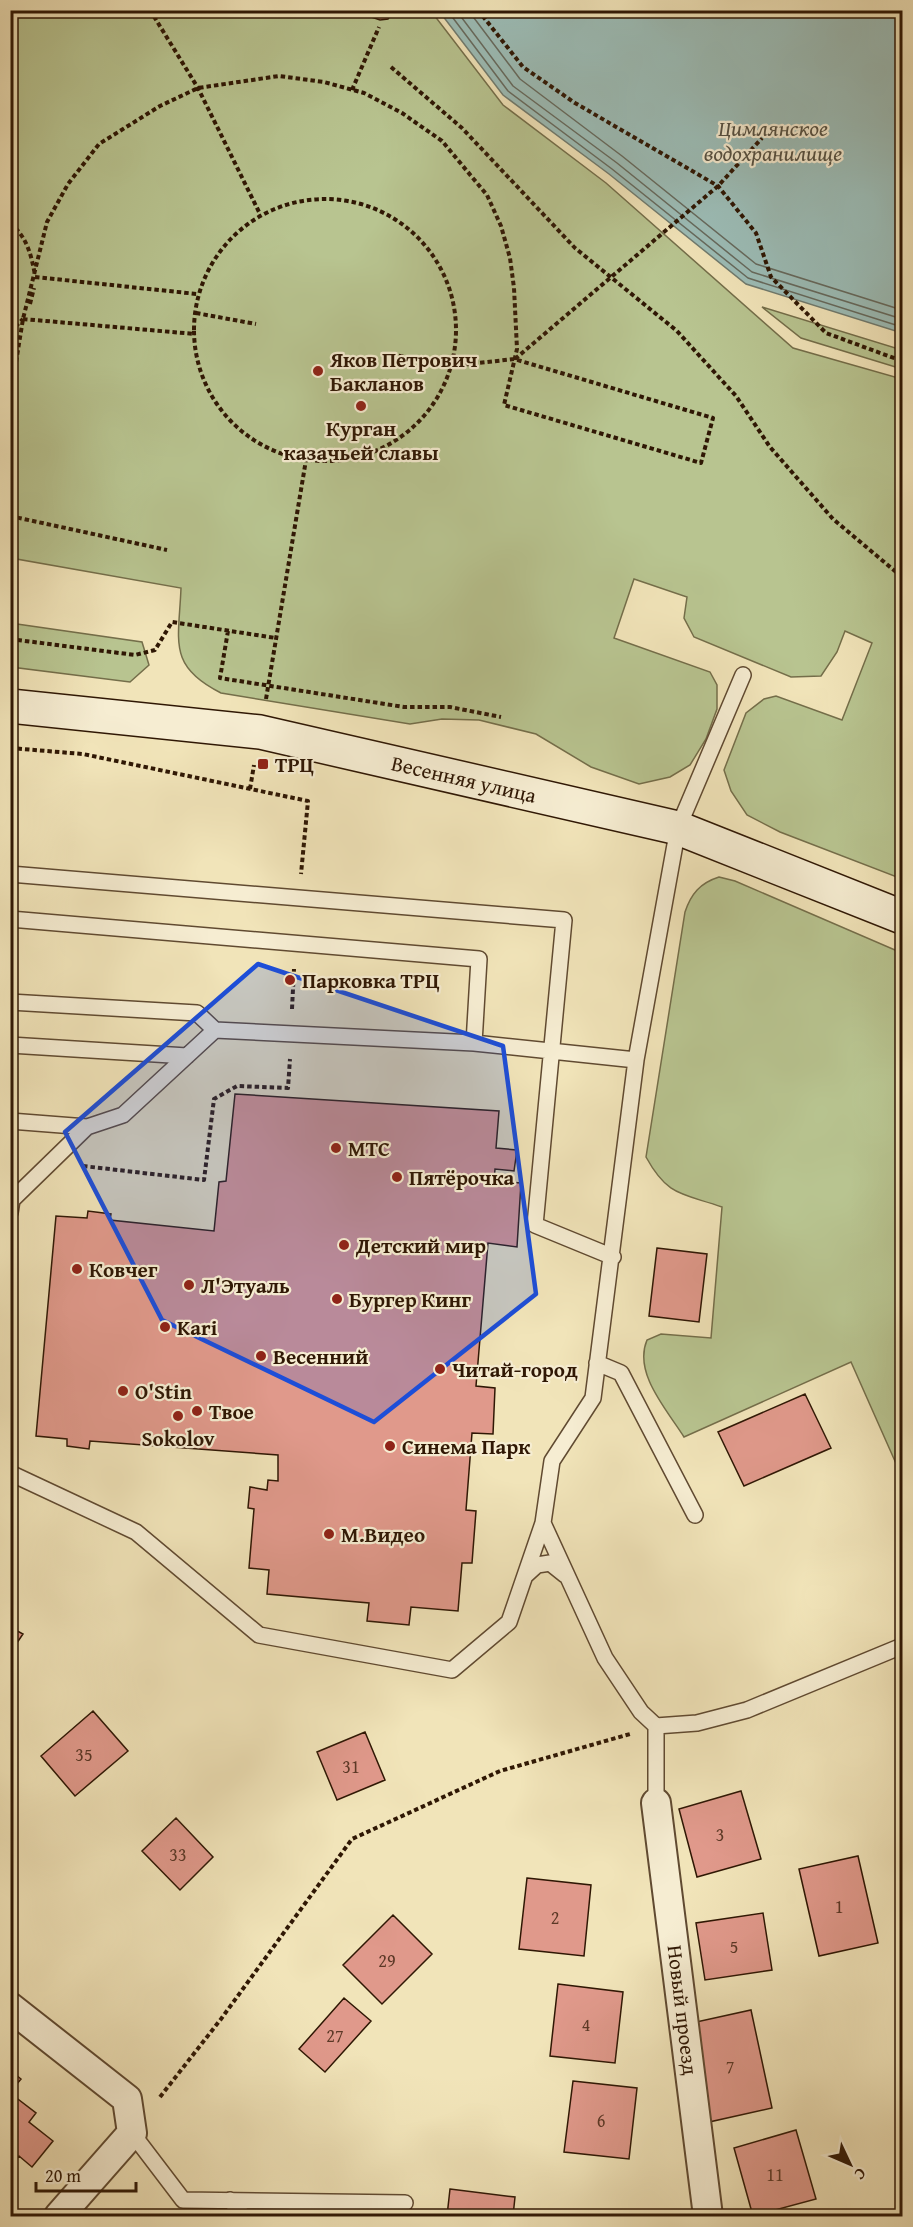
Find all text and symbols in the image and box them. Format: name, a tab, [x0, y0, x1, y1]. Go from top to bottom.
water label: Цимлянское водохранилище	[704, 112, 842, 169]
place label: Яков Петрович Бакланов	[329, 344, 477, 399]
marker: Яков Петрович Бакланов	[311, 364, 325, 378]
marker: Курган казачьей славы	[354, 399, 368, 413]
place label: Курган казачьей славы	[284, 413, 438, 468]
street label: Весенняя улица	[388, 747, 540, 811]
place label: ТРЦ	[275, 749, 314, 780]
marker: ТРЦ	[256, 757, 270, 771]
place label: Парковка ТРЦ	[302, 965, 440, 996]
marker: Парковка ТРЦ	[283, 973, 297, 987]
place label: МТС	[348, 1133, 390, 1164]
marker: МТС	[329, 1141, 343, 1155]
place label: Пятёрочка	[409, 1162, 515, 1193]
marker: Пятёрочка	[390, 1170, 404, 1184]
place label: Детский мир	[355, 1230, 486, 1261]
marker: Детский мир	[337, 1238, 351, 1252]
place label: Ковчег	[89, 1254, 158, 1285]
marker: Ковчег	[70, 1262, 84, 1276]
place label: Л'Этуаль	[201, 1270, 290, 1301]
marker: Л'Этуаль	[182, 1278, 196, 1292]
place label: Бургер Кинг	[349, 1284, 471, 1315]
marker: Бургер Кинг	[330, 1292, 344, 1306]
place label: Kari	[177, 1312, 218, 1343]
marker: Kari	[158, 1320, 172, 1334]
place label: Весенний	[273, 1341, 368, 1372]
marker: Весенний	[254, 1349, 268, 1363]
place label: Читай-город	[452, 1354, 578, 1385]
marker: Читай-город	[433, 1362, 447, 1376]
place label: O'Stin	[135, 1376, 193, 1407]
marker: O'Stin	[116, 1384, 130, 1398]
place label: Твое	[209, 1396, 254, 1427]
marker: Твое	[190, 1404, 204, 1418]
marker: Sokolov	[171, 1409, 185, 1423]
place label: Sokolov	[142, 1423, 215, 1454]
place label: Синема Парк	[402, 1431, 531, 1462]
marker: Синема Парк	[383, 1439, 397, 1453]
place label: М.Видео	[341, 1519, 425, 1550]
marker: М.Видео	[322, 1527, 336, 1541]
house number: 35	[75, 1741, 93, 1768]
house number: 31	[342, 1753, 360, 1780]
house number: 3	[716, 1821, 724, 1848]
house number: 33	[169, 1841, 187, 1868]
house number: 1	[835, 1893, 843, 1920]
house number: 2	[551, 1904, 559, 1931]
house number: 5	[730, 1933, 738, 1960]
street label: Новый проезд	[660, 1943, 706, 2077]
house number: 29	[378, 1947, 396, 1974]
house number: 4	[582, 2011, 590, 2038]
house number: 27	[326, 2022, 344, 2049]
house number: 7	[726, 2053, 734, 2080]
house number: 6	[597, 2107, 605, 2134]
north arrow	[820, 2134, 880, 2194]
scale bar	[36, 2155, 136, 2193]
house number: 11	[766, 2161, 784, 2188]
text: 20 m	[45, 2162, 81, 2189]
text: С	[849, 2163, 873, 2186]

